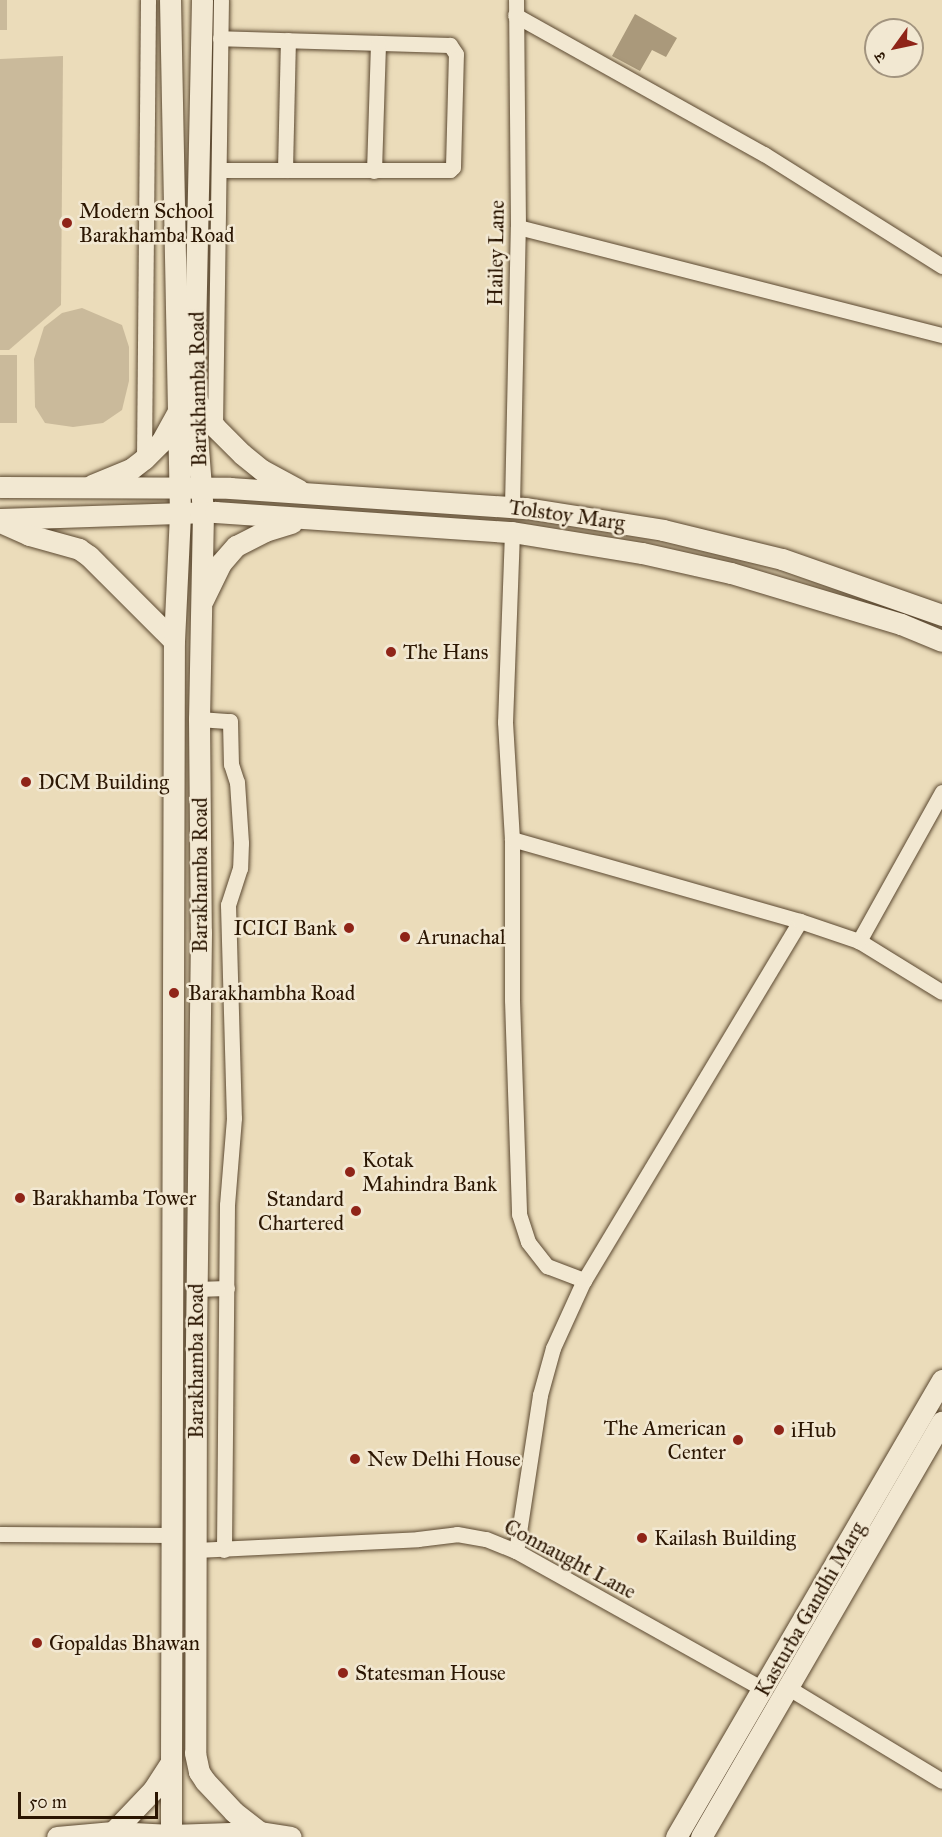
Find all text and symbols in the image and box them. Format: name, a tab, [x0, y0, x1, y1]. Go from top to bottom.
north arrow	[864, 18, 924, 78]
text: उ	[870, 48, 890, 66]
place label: Modern School Barakhamba Road	[79, 198, 235, 248]
street label: Hailey Lane	[482, 200, 510, 306]
marker: Modern School Barakhamba Road	[60, 216, 74, 230]
street label: Barakhamba Road	[184, 311, 212, 467]
street label: Tolstoy Marg	[507, 494, 627, 536]
place label: The Hans	[403, 639, 488, 665]
marker: The Hans	[384, 645, 398, 659]
place label: DCM Building	[38, 769, 169, 795]
marker: DCM Building	[19, 775, 33, 789]
street label: Barakhamba Road	[187, 797, 213, 953]
place label: ICICI Bank	[234, 915, 337, 941]
marker: ICICI Bank	[342, 921, 356, 935]
place label: Arunachal	[417, 924, 506, 950]
marker: Arunachal	[398, 930, 412, 944]
place label: Barakhambha Road	[188, 980, 355, 1006]
marker: Barakhambha Road	[165, 984, 183, 1002]
place label: Kotak Mahindra Bank	[362, 1147, 497, 1197]
marker: Kotak Mahindra Bank	[343, 1165, 357, 1179]
place label: Barakhamba Tower	[32, 1185, 196, 1211]
place label: Standard Chartered	[258, 1186, 344, 1236]
marker: Barakhamba Tower	[13, 1191, 27, 1205]
marker: Standard Chartered	[349, 1204, 363, 1218]
street label: Barakhamba Road	[183, 1283, 209, 1439]
place label: The American Center	[604, 1415, 726, 1465]
place label: iHub	[791, 1417, 836, 1443]
marker: iHub	[772, 1423, 786, 1437]
marker: The American Center	[731, 1433, 745, 1447]
place label: New Delhi House	[367, 1446, 521, 1472]
marker: New Delhi House	[348, 1452, 362, 1466]
street label: Connaught Lane	[500, 1514, 640, 1604]
street label: Kasturba Gandhi Marg	[750, 1517, 870, 1701]
place label: Kailash Building	[654, 1525, 796, 1551]
marker: Kailash Building	[635, 1531, 649, 1545]
place label: Gopaldas Bhawan	[49, 1630, 200, 1656]
marker: Gopaldas Bhawan	[30, 1636, 44, 1650]
place label: Statesman House	[355, 1660, 506, 1686]
marker: Statesman House	[336, 1666, 350, 1680]
scale bar	[21, 1780, 160, 1818]
text: 50 m	[29, 1791, 67, 1813]

